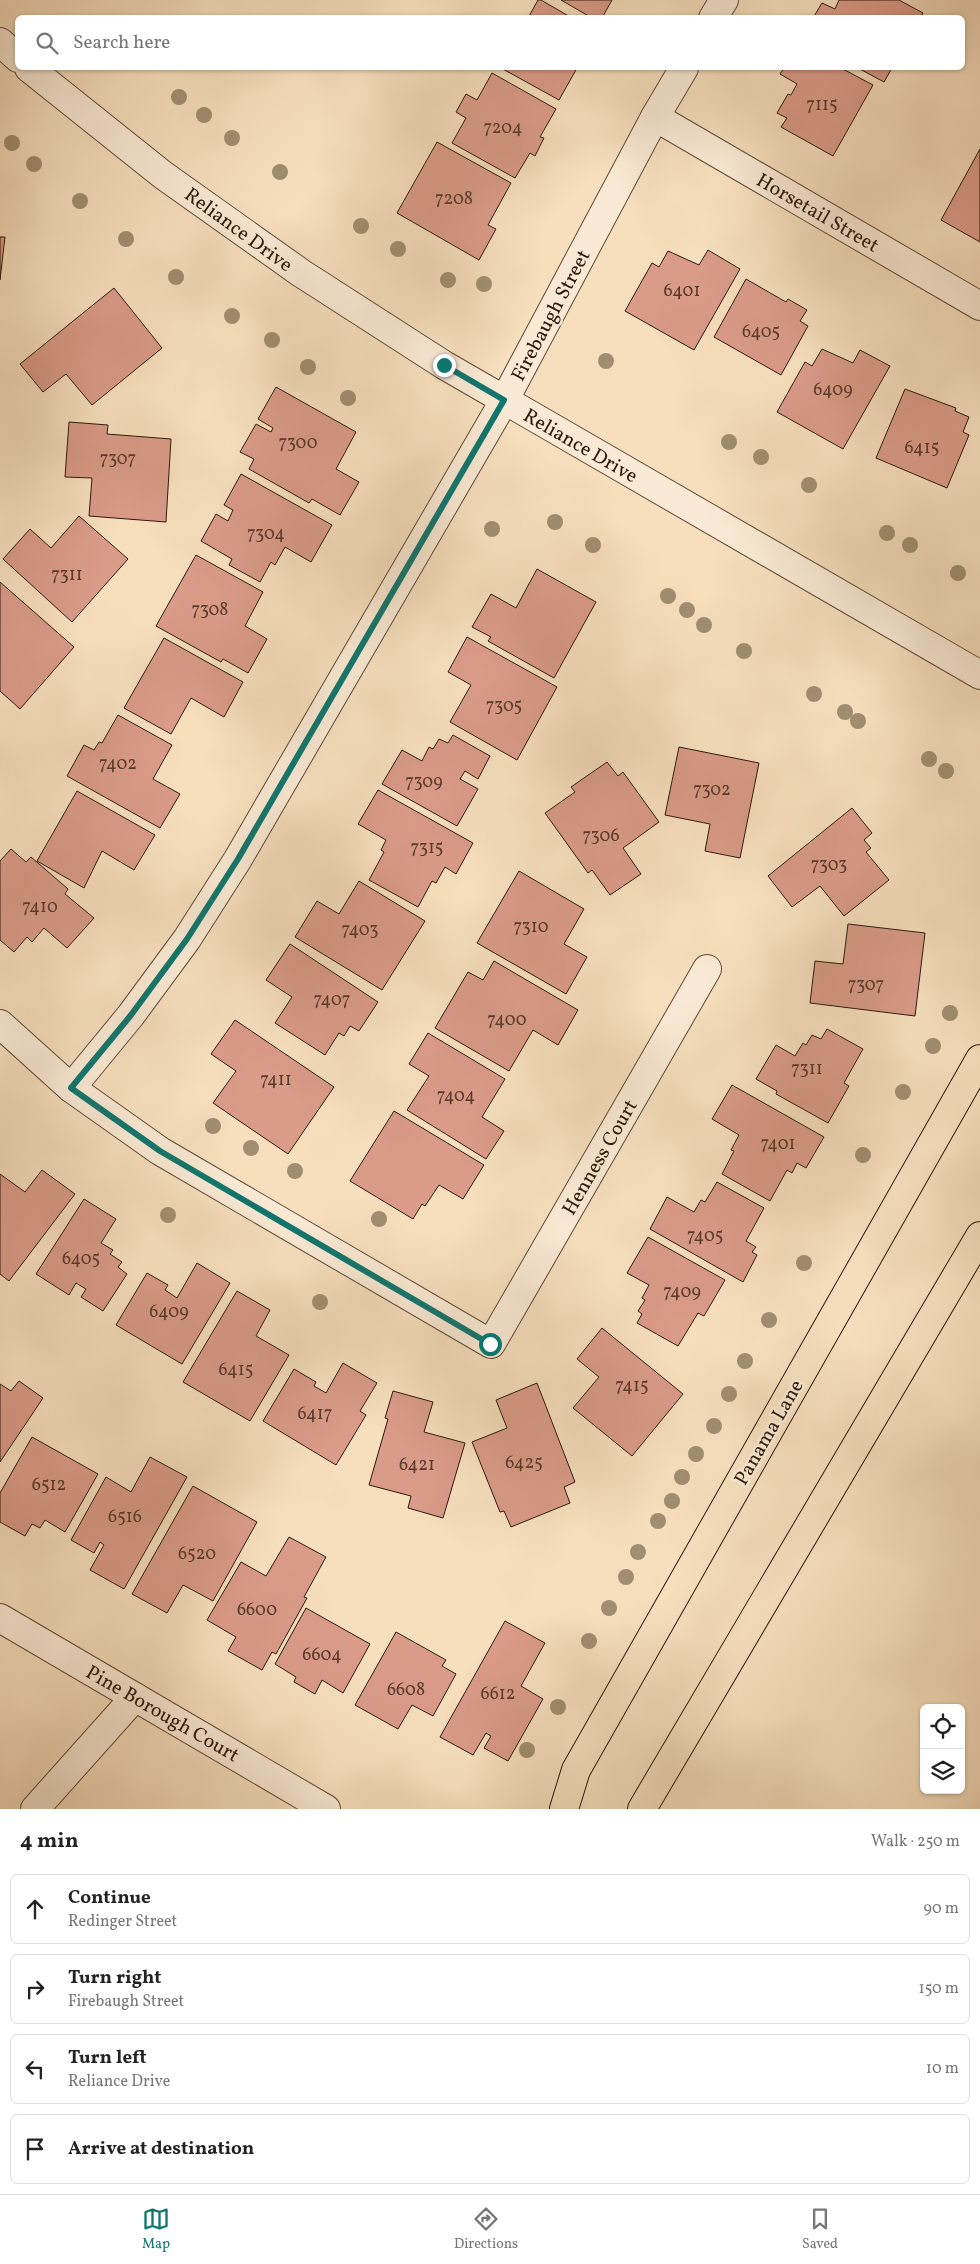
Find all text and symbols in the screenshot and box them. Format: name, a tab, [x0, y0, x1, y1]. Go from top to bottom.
search box	[15, 15, 965, 70]
icon: search	[33, 29, 61, 57]
text: Search here	[73, 30, 170, 56]
house number: 7115	[806, 93, 838, 118]
house number: 7204	[484, 116, 522, 141]
street label: Horsetail Street	[750, 167, 884, 260]
street label: Reliance Drive	[178, 182, 298, 280]
house number: 7208	[435, 187, 473, 212]
street label: Firebaugh Street	[505, 245, 598, 387]
house number: 6401	[664, 279, 700, 304]
house number: 6405	[742, 320, 780, 345]
route end	[433, 354, 456, 377]
house number: 6409	[813, 378, 853, 403]
street label: Reliance Drive	[518, 403, 642, 491]
house number: 7300	[278, 431, 318, 456]
house number: 6415	[905, 436, 939, 461]
house number: 7307	[100, 447, 136, 472]
house number: 7304	[247, 522, 285, 547]
house number: 7311	[51, 563, 83, 588]
house number: 7308	[191, 598, 229, 623]
house number: 7305	[486, 694, 522, 719]
house number: 7402	[99, 752, 137, 777]
house number: 7309	[405, 770, 443, 795]
house number: 7302	[693, 778, 731, 803]
house number: 7306	[582, 824, 620, 849]
house number: 7315	[410, 836, 444, 861]
house number: 7303	[811, 853, 847, 878]
house number: 7410	[22, 895, 58, 920]
house number: 7310	[513, 915, 549, 940]
house number: 7403	[342, 918, 378, 943]
house number: 7307	[848, 973, 884, 998]
house number: 7407	[314, 988, 350, 1013]
house number: 7400	[487, 1008, 527, 1033]
house number: 7311	[791, 1057, 823, 1082]
house number: 7411	[260, 1068, 292, 1093]
house number: 7404	[437, 1084, 475, 1109]
street label: Henness Court	[556, 1095, 645, 1221]
house number: 7401	[760, 1132, 796, 1157]
house number: 7405	[687, 1224, 723, 1249]
house number: 6405	[62, 1247, 100, 1272]
house number: 7409	[663, 1280, 701, 1305]
house number: 6409	[149, 1300, 189, 1325]
route start	[479, 1333, 502, 1356]
house number: 6415	[219, 1358, 253, 1383]
house number: 7415	[615, 1374, 649, 1399]
street label: Panama Lane	[728, 1375, 811, 1491]
house number: 6417	[297, 1402, 333, 1427]
house number: 6425	[505, 1451, 543, 1476]
house number: 6421	[399, 1453, 435, 1478]
house number: 6512	[32, 1473, 66, 1498]
house number: 6516	[108, 1505, 142, 1530]
house number: 6520	[178, 1542, 216, 1567]
house number: 6600	[237, 1598, 277, 1623]
house number: 6604	[302, 1643, 342, 1668]
street label: Pine Borough Court	[80, 1659, 244, 1770]
house number: 6608	[387, 1678, 425, 1703]
house number: 6612	[481, 1682, 515, 1707]
map controls	[920, 1704, 965, 1794]
button: locate	[920, 1704, 965, 1749]
button: layers	[920, 1749, 965, 1794]
text: 4 min	[20, 1827, 79, 1856]
text: Walk · 250 m	[871, 1831, 960, 1853]
text: Continue	[68, 1885, 151, 1911]
icon: ahead	[21, 1895, 49, 1923]
text: 90 m	[923, 1898, 959, 1920]
text: Redinger Street	[68, 1911, 177, 1933]
text: Turn right	[68, 1965, 161, 1991]
icon: right	[21, 1975, 49, 2003]
text: 150 m	[918, 1978, 959, 2000]
text: Firebaugh Street	[68, 1991, 184, 2013]
text: Turn left	[68, 2045, 147, 2071]
icon: left	[21, 2055, 49, 2083]
text: 10 m	[926, 2058, 959, 2080]
text: Reliance Drive	[68, 2071, 170, 2093]
icon: arrive	[21, 2135, 49, 2163]
text: Arrive at destination	[68, 2136, 254, 2162]
tab: Map	[142, 2205, 170, 2254]
tab: Directions	[454, 2205, 518, 2254]
tab: Saved	[802, 2205, 838, 2254]

